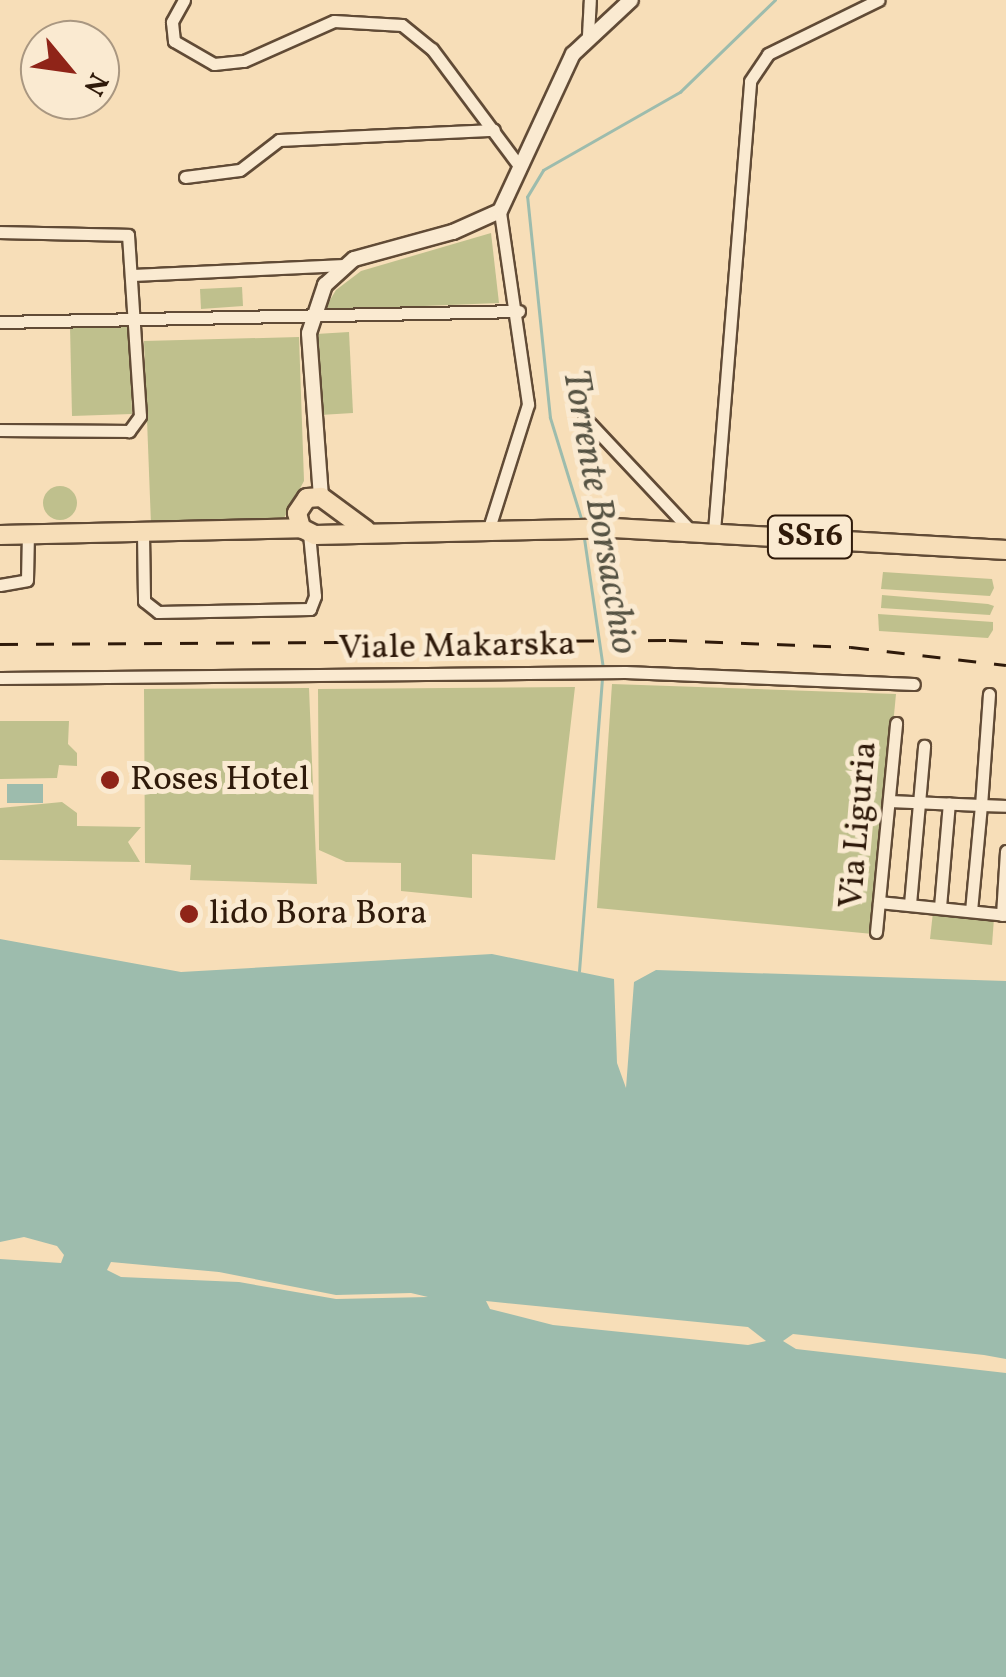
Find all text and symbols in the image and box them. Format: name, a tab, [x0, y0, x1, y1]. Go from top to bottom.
north arrow	[20, 20, 120, 120]
text: N	[73, 65, 117, 102]
water label: Torrente Borsacchio	[551, 366, 645, 658]
road number: SS16	[765, 510, 855, 564]
street label: Viale Makarska	[338, 624, 576, 670]
street label: Via Liguria	[831, 740, 887, 910]
place label: Roses Hotel	[130, 759, 309, 801]
marker: Roses Hotel	[99, 769, 121, 791]
place label: lido Bora Bora	[209, 893, 427, 935]
marker: lido Bora Bora	[178, 903, 200, 925]

